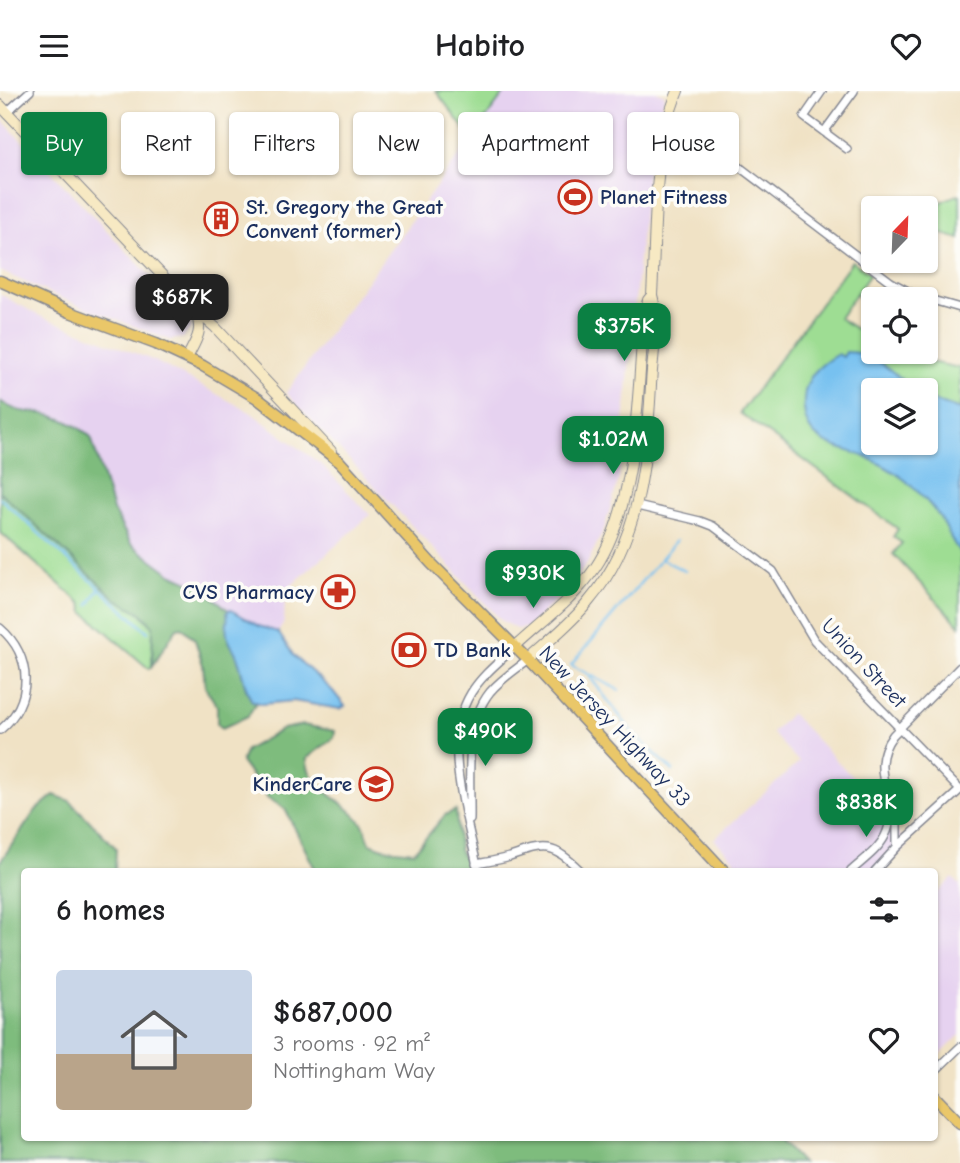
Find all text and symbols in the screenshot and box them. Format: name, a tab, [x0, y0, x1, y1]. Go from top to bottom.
icon: menu	[35, 27, 73, 65]
text: Habito	[435, 27, 525, 64]
icon: heart	[887, 27, 925, 65]
chip: Buy	[21, 112, 107, 175]
chip: Rent	[121, 112, 215, 175]
chip: Filters	[229, 112, 339, 175]
chip: New	[353, 112, 444, 175]
chip: Apartment	[458, 112, 613, 175]
chip: House	[627, 112, 739, 175]
sports icon: Planet Fitness	[556, 178, 594, 216]
place label: Planet Fitness	[600, 185, 727, 209]
place label: St. Gregory the Great Convent (former)	[246, 195, 444, 243]
north arrow	[861, 196, 938, 273]
map controls	[861, 196, 938, 455]
building icon: St. Gregory the Great Convent (former)	[202, 200, 240, 238]
pin: $687K	[133, 275, 231, 334]
text: $687K	[152, 283, 212, 310]
button: locate	[861, 287, 938, 364]
pin: $375K	[575, 303, 673, 363]
text: $375K	[594, 312, 654, 339]
button: layers	[861, 378, 938, 455]
pin: $1.02M	[556, 417, 670, 476]
text: $1.02M	[578, 425, 648, 452]
pin: $930K	[484, 551, 582, 610]
text: $930K	[501, 559, 565, 586]
pharmacy icon: CVS Pharmacy	[319, 573, 357, 611]
place label: CVS Pharmacy	[182, 580, 314, 604]
street label: Union Street	[817, 613, 912, 713]
bank icon: TD Bank	[390, 631, 428, 669]
place label: TD Bank	[434, 638, 511, 662]
street label: New Jersey Highway 33	[534, 641, 696, 811]
pin: $490K	[436, 709, 534, 768]
text: $490K	[454, 717, 516, 744]
school or university icon: KinderCare	[357, 765, 395, 803]
place label: KinderCare	[253, 772, 352, 796]
pin: $838K	[817, 779, 915, 839]
text: $838K	[835, 788, 897, 815]
icon: filters	[865, 891, 903, 929]
text: 6 homes	[56, 893, 165, 928]
text: $687,000	[273, 995, 393, 1030]
icon: home	[112, 998, 196, 1082]
icon: heart	[865, 1021, 903, 1059]
text: 3 rooms · 92 m²	[273, 1030, 430, 1057]
text: Nottingham Way	[273, 1057, 435, 1084]

